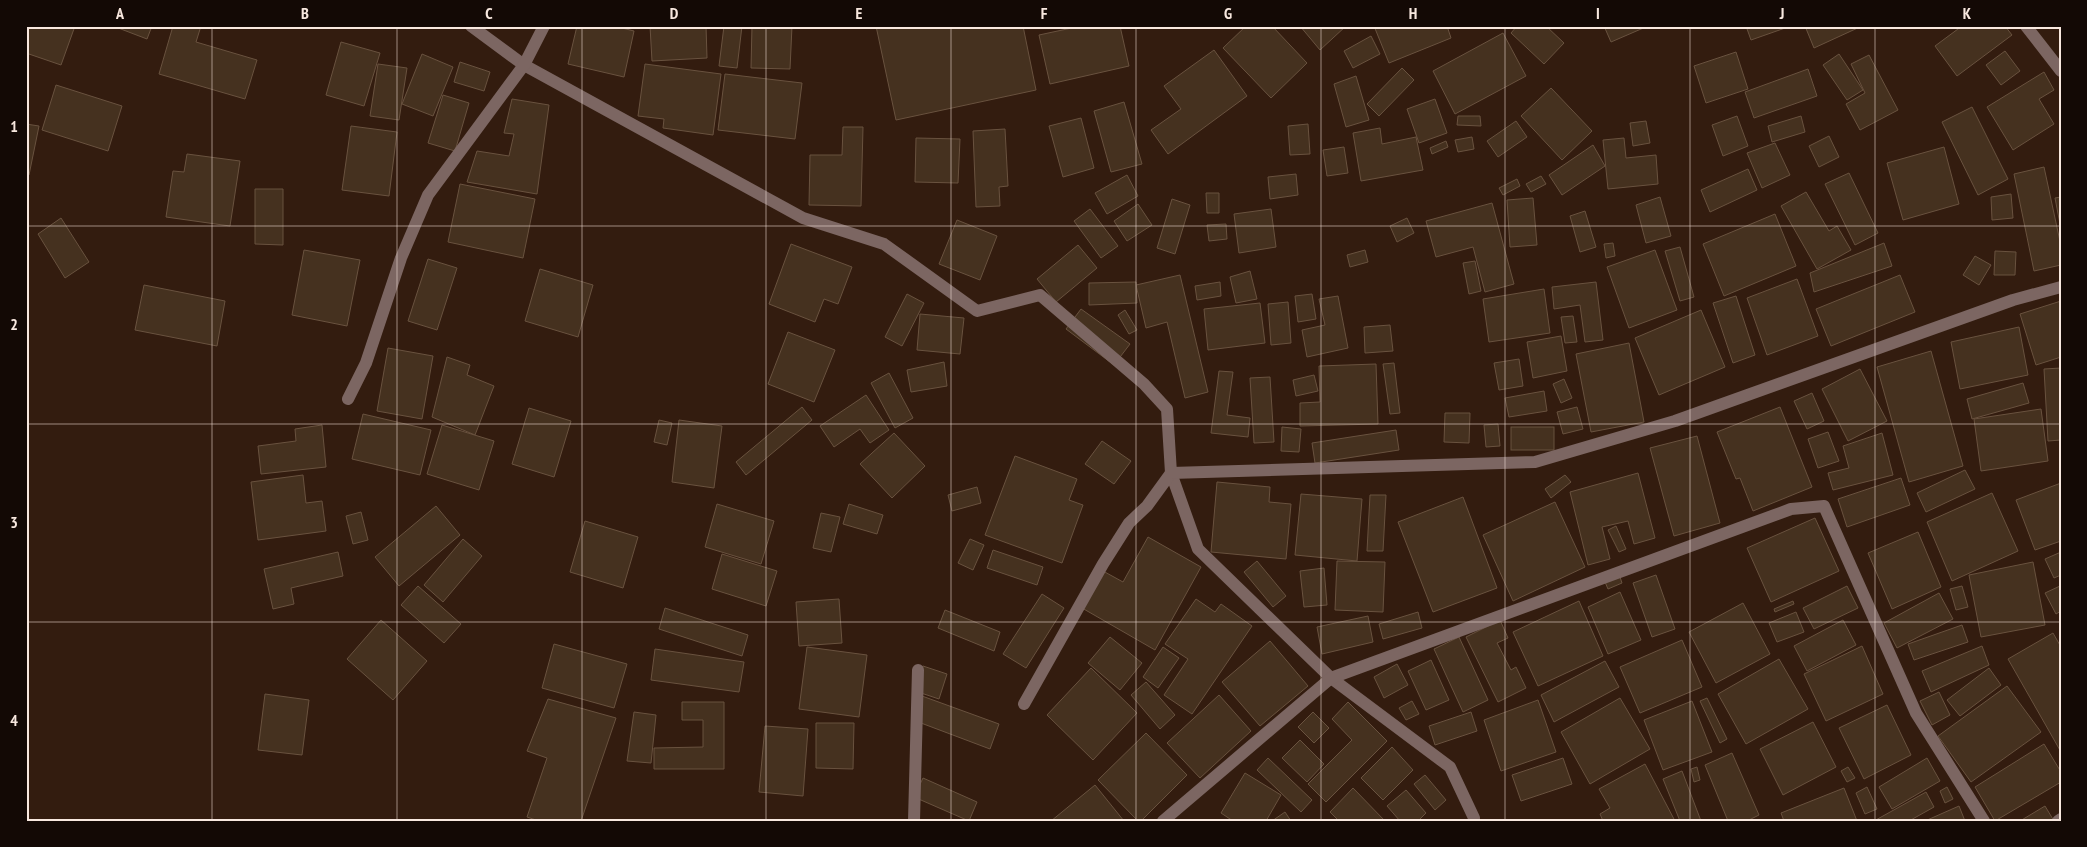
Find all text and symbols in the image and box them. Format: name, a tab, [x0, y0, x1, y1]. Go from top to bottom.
text: A	[115, 3, 125, 23]
text: B	[301, 3, 309, 23]
text: C	[485, 3, 493, 23]
text: D	[670, 3, 679, 23]
text: E	[856, 3, 863, 23]
text: F	[1041, 3, 1048, 23]
text: G	[1224, 3, 1232, 23]
text: H	[1409, 3, 1417, 23]
text: I	[1596, 3, 1600, 23]
text: J	[1779, 3, 1784, 23]
text: K	[1963, 3, 1972, 23]
text: 1	[10, 116, 18, 136]
text: 2	[10, 314, 18, 334]
text: 3	[10, 512, 18, 532]
text: 4	[10, 710, 18, 730]

